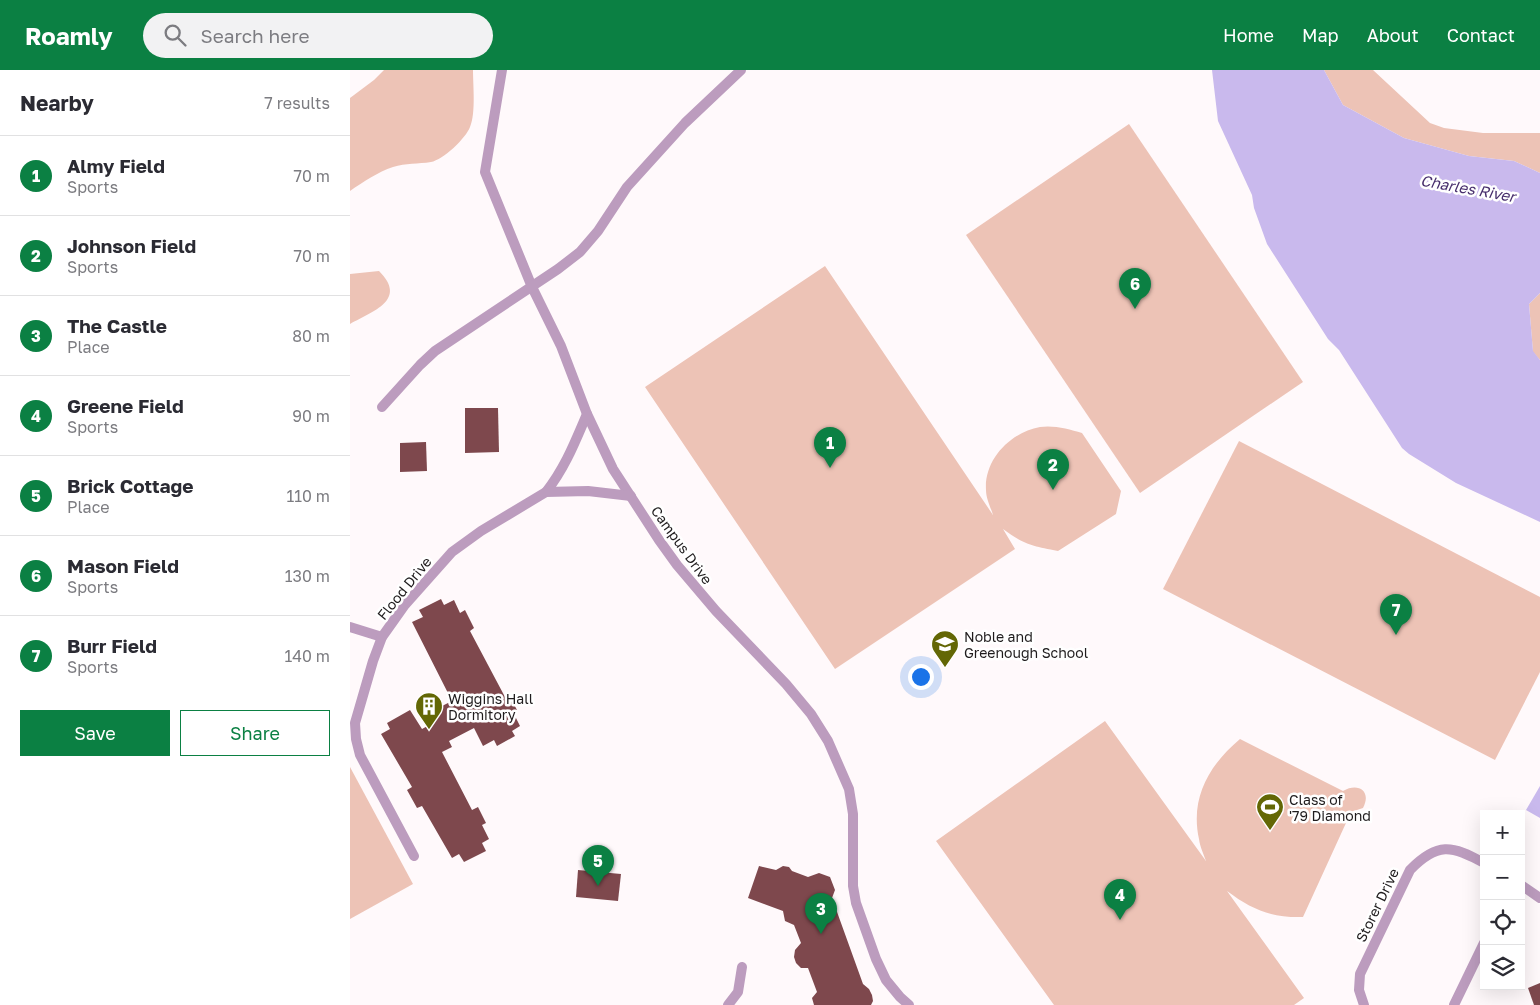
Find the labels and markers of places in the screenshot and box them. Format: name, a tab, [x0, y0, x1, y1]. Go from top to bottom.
pin: 6	[1119, 268, 1151, 309]
pin: 1	[814, 427, 846, 468]
pin: 2	[1037, 449, 1069, 490]
pin: 7	[1380, 594, 1412, 635]
place label: Noble and Greenough School	[964, 628, 1088, 661]
school or university icon: Noble and Greenough School	[930, 629, 960, 668]
place label: Wiggins Hall Dormitory	[448, 690, 533, 723]
building icon: Wiggins Hall Dormitory	[414, 691, 444, 730]
place label: Class of '79 Diamond	[1289, 791, 1371, 824]
sports icon: Class of '79 Diamond	[1255, 792, 1285, 831]
pin: 5	[582, 845, 614, 886]
pin: 4	[1104, 879, 1136, 920]
pin: 3	[805, 893, 837, 934]

